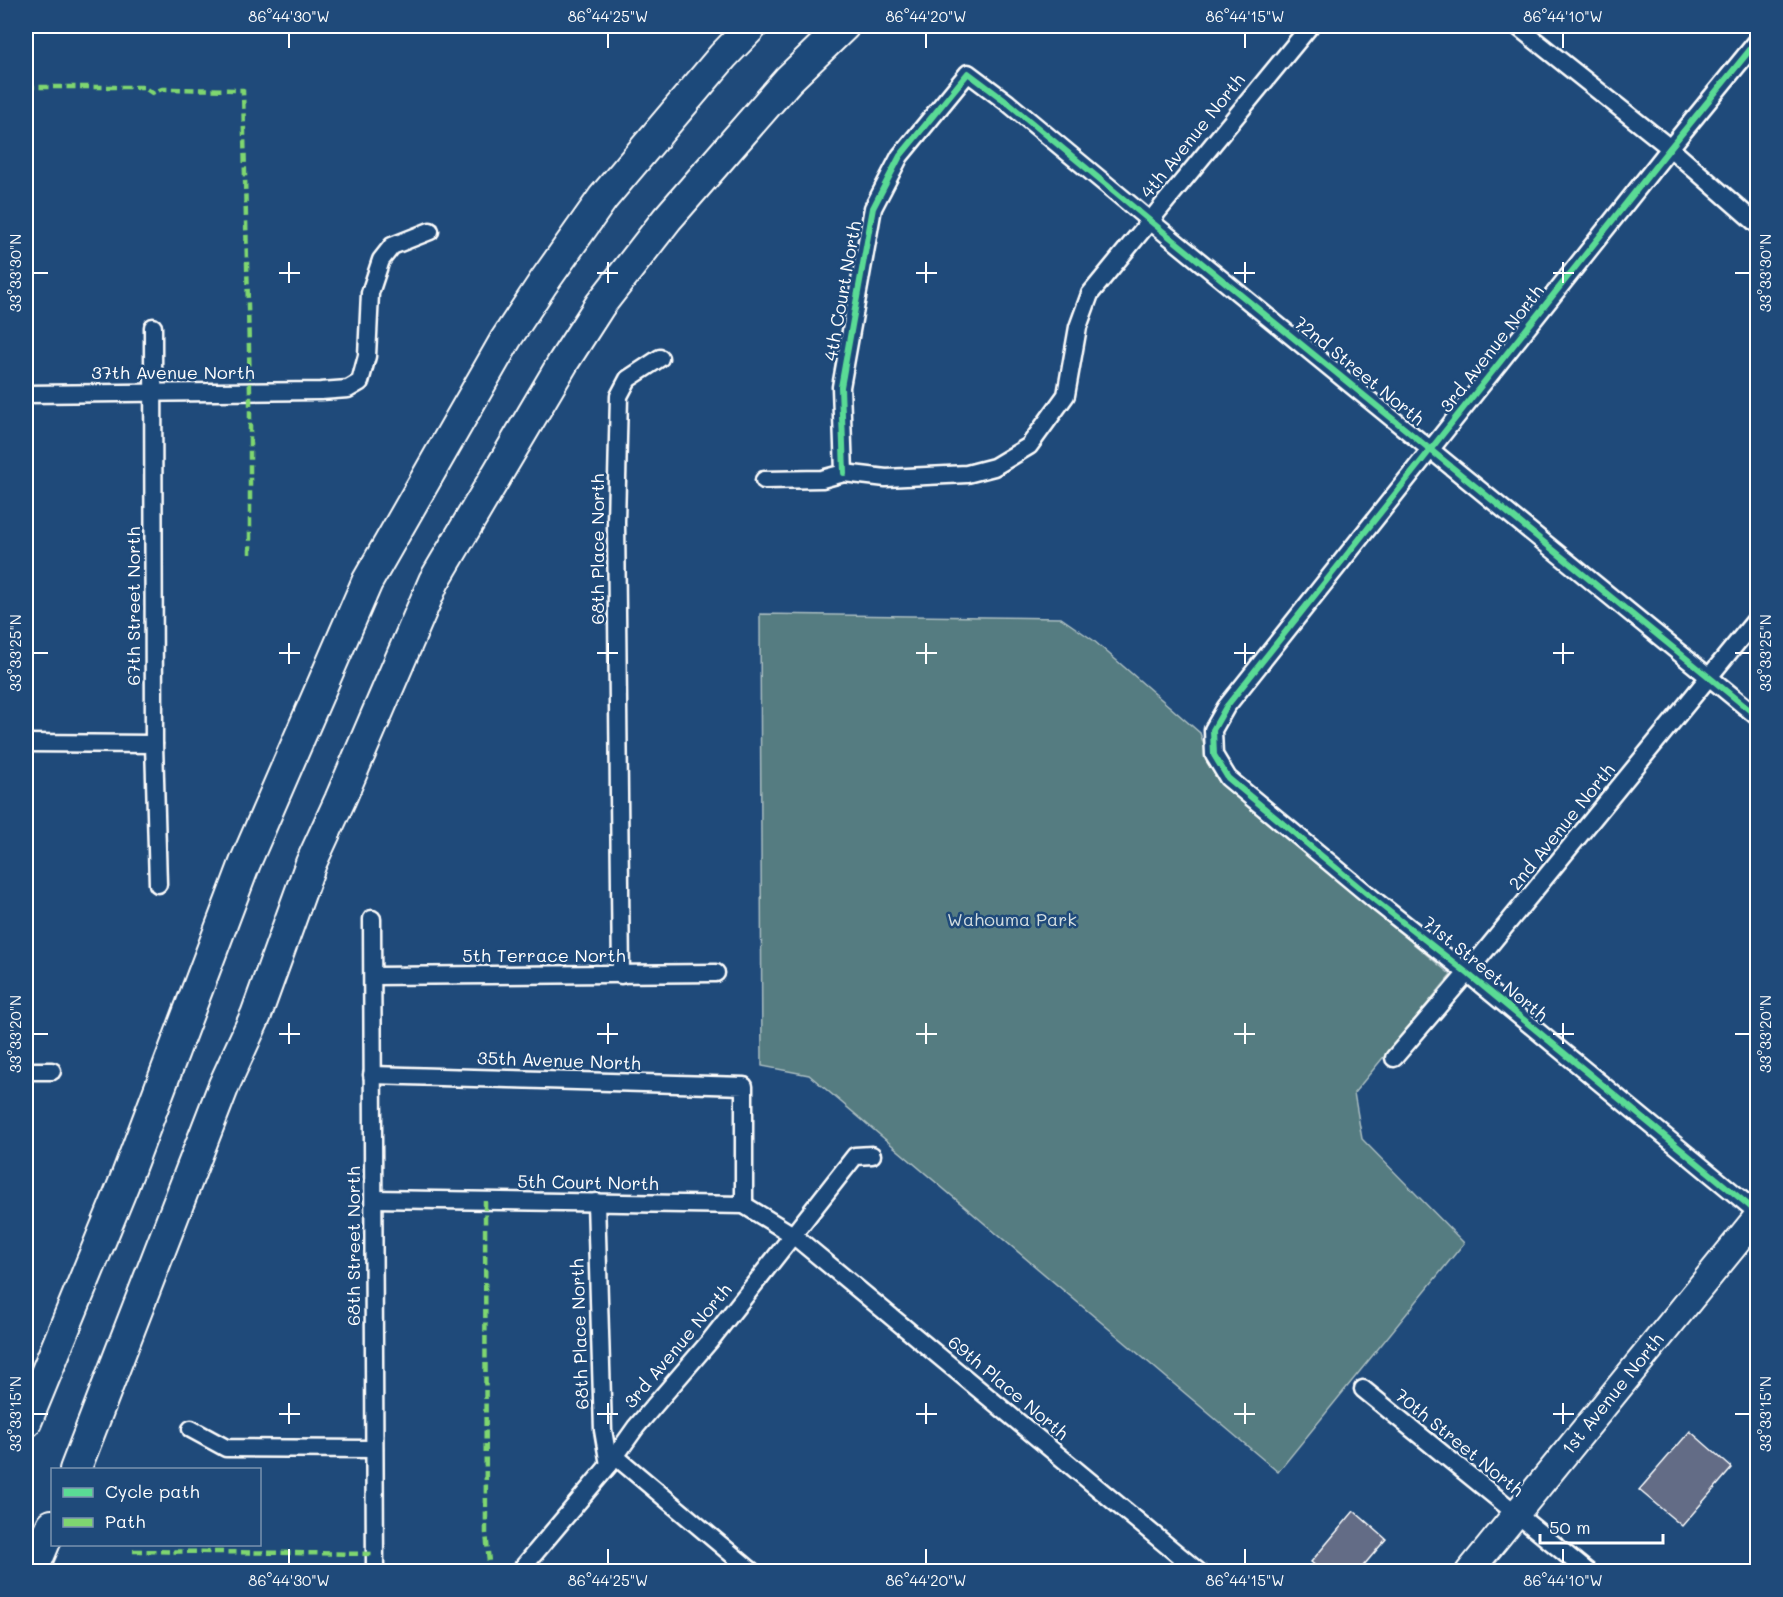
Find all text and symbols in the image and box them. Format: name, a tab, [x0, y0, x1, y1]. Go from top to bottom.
text: 86°44'30"W	[248, 6, 330, 26]
text: 86°44'25"W	[568, 6, 648, 26]
text: 86°44'20"W	[886, 6, 966, 26]
text: 86°44'15"W	[1206, 6, 1284, 26]
text: 86°44'10"W	[1523, 6, 1603, 26]
street label: 4th Avenue North	[1135, 68, 1250, 203]
street label: 4th Court North	[818, 219, 866, 363]
text: 33°33'30"N	[5, 234, 25, 312]
text: 33°33'30"N	[1755, 234, 1775, 312]
street label: 3rd Avenue North	[1434, 280, 1549, 417]
street label: 72nd Street North	[1289, 310, 1430, 430]
street label: 37th Avenue North	[91, 360, 255, 384]
street label: 68th Place North	[585, 474, 609, 624]
street label: 67th Street North	[121, 527, 145, 685]
text: 33°33'25"N	[5, 614, 25, 692]
text: 33°33'25"N	[1755, 614, 1775, 692]
street label: 2nd Avenue North	[1503, 758, 1620, 895]
park label: Wahouma Park	[947, 907, 1077, 931]
street label: 71st Street North	[1418, 910, 1553, 1026]
street label: 5th Terrace North	[462, 943, 626, 967]
text: 33°33'20"N	[5, 995, 25, 1073]
text: 33°33'20"N	[1755, 995, 1775, 1073]
street label: 35th Avenue North	[477, 1045, 641, 1075]
street label: 68th Street North	[341, 1166, 365, 1326]
street label: 5th Court North	[517, 1169, 659, 1195]
street label: 68th Place North	[564, 1258, 594, 1410]
street label: 3rd Avenue North	[618, 1278, 737, 1413]
street label: 1st Avenue North	[1556, 1328, 1669, 1459]
street label: 69th Place North	[943, 1330, 1074, 1445]
text: 33°33'15"N	[5, 1376, 25, 1452]
text: 33°33'15"N	[1755, 1376, 1775, 1452]
street label: 70th Street North	[1390, 1383, 1529, 1502]
legend	[51, 1468, 261, 1546]
text: Cycle path	[105, 1479, 200, 1503]
scale bar	[1540, 1507, 1663, 1545]
text: Path	[105, 1509, 145, 1533]
text: 50 m	[1549, 1515, 1591, 1539]
text: 86°44'30"W	[248, 1570, 330, 1590]
text: 86°44'25"W	[568, 1570, 648, 1590]
text: 86°44'20"W	[886, 1570, 966, 1590]
text: 86°44'15"W	[1206, 1570, 1284, 1590]
text: 86°44'10"W	[1523, 1570, 1603, 1590]

